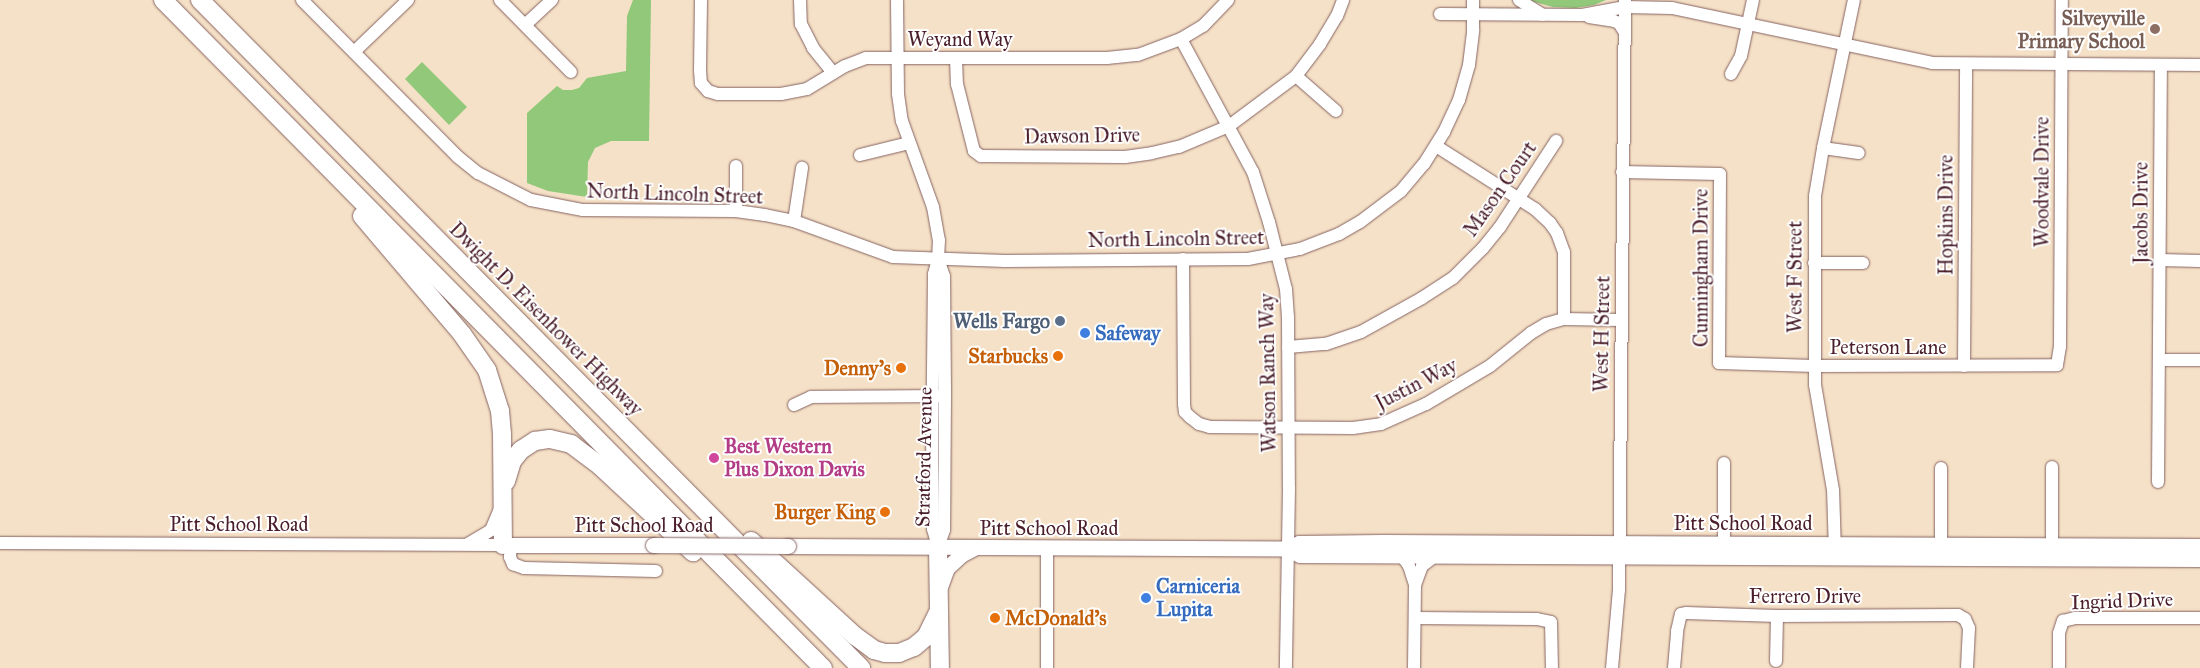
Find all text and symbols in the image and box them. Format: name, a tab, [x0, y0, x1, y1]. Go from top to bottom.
place label: Silveyville Primary School	[2017, 6, 2145, 53]
marker: Silveyville Primary School	[2149, 23, 2161, 35]
street label: Weyand Way	[908, 27, 1012, 51]
street label: Woodvale Drive	[2030, 117, 2054, 247]
street label: Dawson Drive	[1024, 123, 1140, 149]
street label: Mason Court	[1458, 137, 1542, 241]
street label: Hopkins Drive	[1934, 155, 1958, 275]
street label: Jacobs Drive	[2129, 162, 2153, 264]
street label: North Lincoln Street	[586, 179, 764, 209]
street label: Cunningham Drive	[1689, 189, 1713, 347]
street label: Dwight D. Eisenhower Highway	[444, 217, 648, 421]
street label: West F Street	[1783, 221, 1807, 333]
street label: North Lincoln Street	[1087, 225, 1265, 253]
street label: West H Street	[1589, 276, 1615, 392]
street label: Watson Ranch Way	[1255, 293, 1281, 453]
place label: Wells Fargo	[953, 309, 1050, 333]
marker: Wells Fargo	[1054, 315, 1066, 327]
place label: Safeway	[1095, 321, 1160, 345]
marker: Safeway	[1079, 327, 1091, 339]
street label: Peterson Lane	[1829, 335, 1947, 359]
place label: Starbucks	[968, 344, 1048, 368]
marker: Starbucks	[1052, 350, 1064, 362]
street label: Justin Way	[1371, 353, 1461, 415]
place label: Denny's	[824, 356, 891, 380]
marker: Denny's	[895, 362, 907, 374]
street label: Stratford Avenue	[911, 387, 937, 527]
place label: Best Western Plus Dixon Davis	[724, 434, 865, 481]
marker: Best Western Plus Dixon Davis	[708, 452, 720, 464]
place label: Burger King	[774, 500, 875, 524]
marker: Burger King	[879, 506, 891, 518]
street label: Pitt School Road	[1673, 511, 1813, 535]
street label: Pitt School Road	[169, 512, 309, 536]
street label: Pitt School Road	[574, 513, 714, 537]
street label: Pitt School Road	[979, 516, 1119, 540]
place label: Carniceria Lupita	[1156, 574, 1240, 621]
street label: Ferrero Drive	[1749, 584, 1861, 608]
street label: Ingrid Drive	[2070, 587, 2174, 615]
marker: Carniceria Lupita	[1140, 592, 1152, 604]
place label: McDonald's	[1005, 606, 1107, 630]
marker: McDonald's	[989, 612, 1001, 624]

